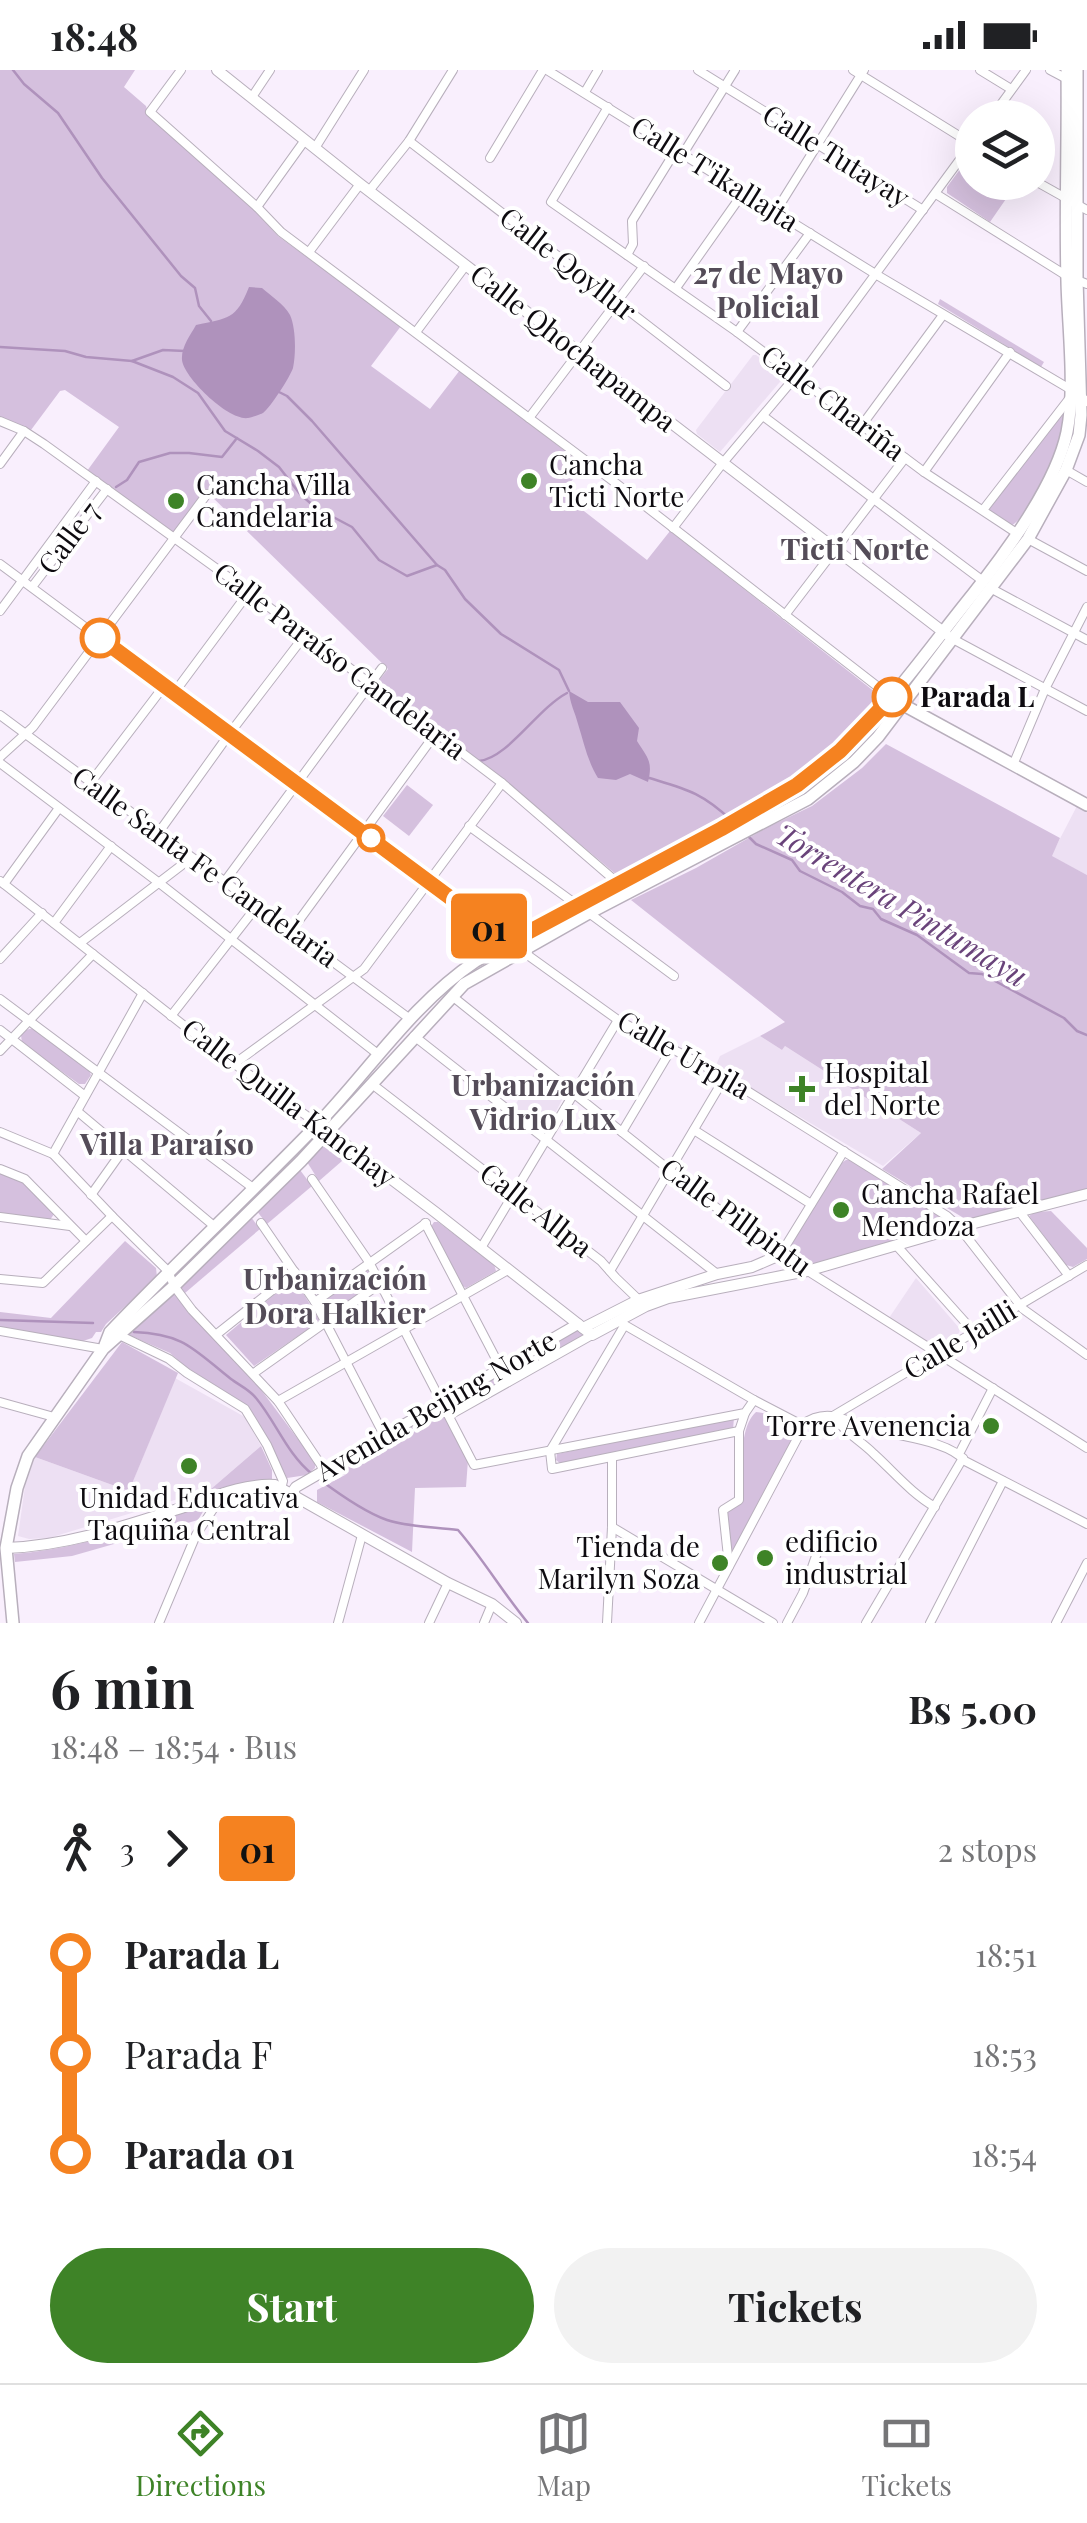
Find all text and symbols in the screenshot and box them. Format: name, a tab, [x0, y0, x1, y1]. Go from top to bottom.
text: 18:48	[50, 10, 138, 61]
street label: Calle Tutayay	[756, 95, 917, 215]
map controls	[955, 100, 1055, 200]
button: layers	[955, 100, 1055, 200]
street label: Calle T'ikallajta	[625, 107, 806, 239]
street label: Calle Qoyllur	[493, 198, 645, 328]
district label: 27 de Mayo Policial	[693, 252, 843, 326]
street label: Calle Qhochapampa	[463, 255, 685, 439]
street label: Calle Chariña	[754, 336, 913, 468]
place label: Cancha Ticti Norte	[549, 445, 684, 514]
place label: Cancha Villa Candelaria	[196, 465, 351, 534]
marker: Cancha Ticti Norte	[518, 470, 540, 492]
marker: Cancha Villa Candelaria	[165, 490, 187, 512]
street label: Calle 7	[29, 493, 107, 581]
district label: Ticti Norte	[781, 528, 929, 568]
street label: Calle Paraíso Candelaria	[207, 553, 474, 767]
unlabelled marker	[81, 619, 119, 657]
place label: Parada L	[920, 677, 1034, 714]
marker: Parada L	[873, 678, 911, 716]
street label: Calle Santa Fe Candelaria	[66, 757, 346, 975]
water label: Torrentera Pintumayu	[769, 813, 1035, 995]
unlabelled marker	[358, 825, 384, 851]
line badge: 01	[444, 894, 534, 958]
text: 01	[471, 903, 507, 950]
street label: Calle Urpila	[612, 1001, 758, 1107]
street label: Calle Quilla Kanchay	[175, 1009, 404, 1194]
place label: Hospital del Norte	[824, 1053, 941, 1122]
district label: Urbanización Vidrio Lux	[451, 1064, 636, 1138]
marker: Hospital del Norte	[789, 1076, 815, 1102]
district label: Villa Paraíso	[79, 1123, 254, 1163]
street label: Calle Pillpintu	[654, 1148, 820, 1283]
street label: Calle Allpa	[473, 1153, 601, 1264]
place label: Cancha Rafael Mendoza	[861, 1174, 1039, 1243]
marker: Cancha Rafael Mendoza	[830, 1199, 852, 1221]
district label: Urbanización Dora Halkier	[243, 1258, 428, 1332]
street label: Calle Jailli	[896, 1291, 1022, 1387]
street label: Avenida Beijing Norte	[307, 1321, 562, 1489]
place label: Torre Avenencia	[766, 1406, 971, 1443]
marker: Torre Avenencia	[980, 1415, 1002, 1437]
marker: Unidad Educativa Taquiña Central	[178, 1455, 200, 1477]
place label: Unidad Educativa Taquiña Central	[79, 1478, 299, 1547]
place label: edificio industrial	[785, 1522, 908, 1591]
place label: Tienda de Marilyn Soza	[538, 1527, 700, 1596]
marker: edificio industrial	[754, 1547, 776, 1569]
marker: Tienda de Marilyn Soza	[709, 1552, 731, 1574]
text: 6 min	[50, 1649, 195, 1723]
text: Bs 5.00	[908, 1683, 1037, 1734]
text: 18:48 – 18:54 · Bus	[50, 1724, 297, 1767]
icon: walk	[50, 1821, 105, 1876]
icon: forward	[149, 1821, 204, 1876]
text: 01	[239, 1825, 275, 1872]
text: 3	[120, 1827, 134, 1870]
text: 2 stops	[938, 1827, 1037, 1870]
text: Parada L	[124, 1928, 279, 1979]
text: 18:51	[975, 1932, 1037, 1975]
text: Parada F	[124, 2028, 272, 2079]
text: 18:53	[972, 2032, 1037, 2075]
text: Parada 01	[124, 2128, 295, 2179]
text: 18:54	[971, 2132, 1037, 2175]
button: Start	[50, 2248, 534, 2363]
button: Tickets	[554, 2248, 1037, 2363]
tab: Directions	[135, 2406, 266, 2503]
tab: Map	[536, 2406, 591, 2503]
tab: Tickets	[861, 2406, 952, 2503]

